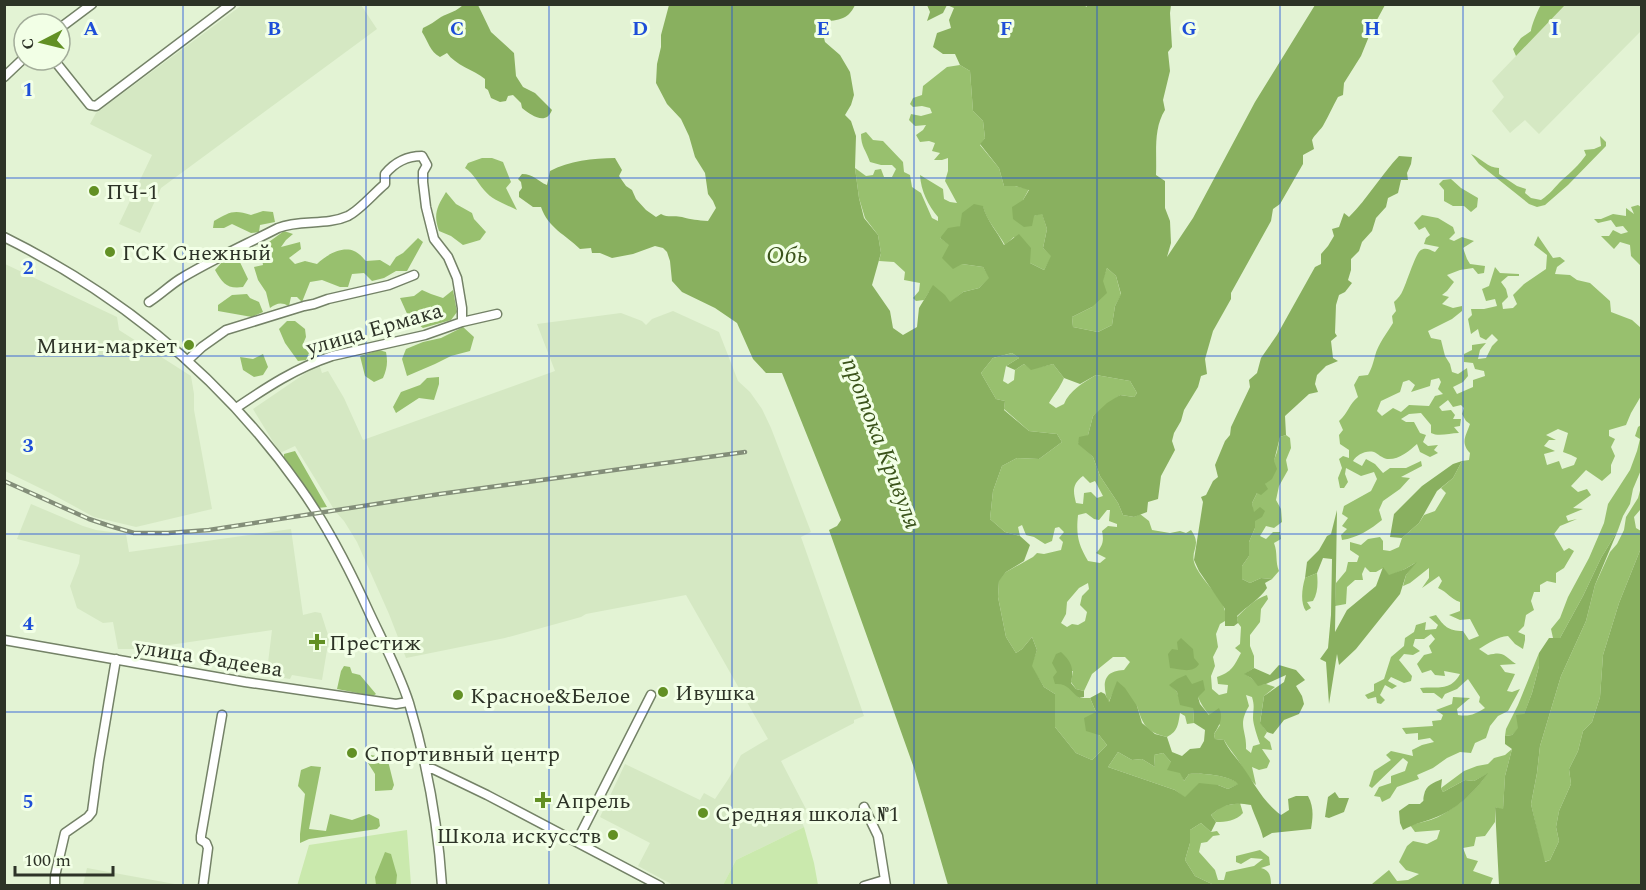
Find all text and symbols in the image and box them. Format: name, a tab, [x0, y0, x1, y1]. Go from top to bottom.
north arrow	[12, 12, 72, 72]
text: A	[83, 14, 99, 44]
text: B	[267, 14, 281, 44]
text: C	[450, 14, 464, 44]
text: D	[632, 14, 648, 44]
text: E	[816, 14, 830, 44]
text: F	[1000, 14, 1012, 44]
text: G	[1181, 14, 1197, 44]
text: H	[1364, 14, 1380, 44]
text: I	[1551, 14, 1559, 44]
text: С	[15, 37, 41, 51]
text: 1	[22, 75, 34, 105]
place label: ПЧ-1	[106, 176, 158, 209]
marker: ПЧ-1	[87, 184, 101, 198]
place label: ГСК Снежный	[122, 237, 271, 270]
water label: Обь	[766, 238, 808, 274]
marker: ГСК Снежный	[103, 245, 117, 259]
text: 2	[22, 253, 34, 283]
street label: улица Ермака	[301, 294, 447, 365]
place label: Мини-маркет	[36, 330, 177, 363]
marker: Мини-маркет	[182, 338, 196, 352]
water label: протока Кривуля	[832, 352, 930, 535]
text: 3	[22, 431, 34, 461]
text: 4	[22, 609, 34, 639]
place label: Престиж	[329, 627, 421, 660]
street label: улица Фадеева	[131, 630, 286, 687]
marker: Престиж	[310, 635, 324, 649]
place label: Ивушка	[675, 677, 755, 710]
place label: Красное&Белое	[470, 680, 630, 713]
marker: Ивушка	[656, 685, 670, 699]
marker: Красное&Белое	[451, 688, 465, 702]
place label: Спортивный центр	[364, 738, 560, 771]
marker: Спортивный центр	[345, 746, 359, 760]
place label: Апрель	[555, 785, 630, 818]
text: 5	[22, 787, 34, 817]
marker: Апрель	[536, 793, 550, 807]
place label: Средняя школа №1	[715, 798, 900, 831]
marker: Средняя школа №1	[696, 806, 710, 820]
place label: Школа искусств	[436, 820, 601, 853]
marker: Школа искусств	[606, 828, 620, 842]
scale bar	[15, 839, 112, 877]
text: 100 m	[24, 847, 71, 874]

